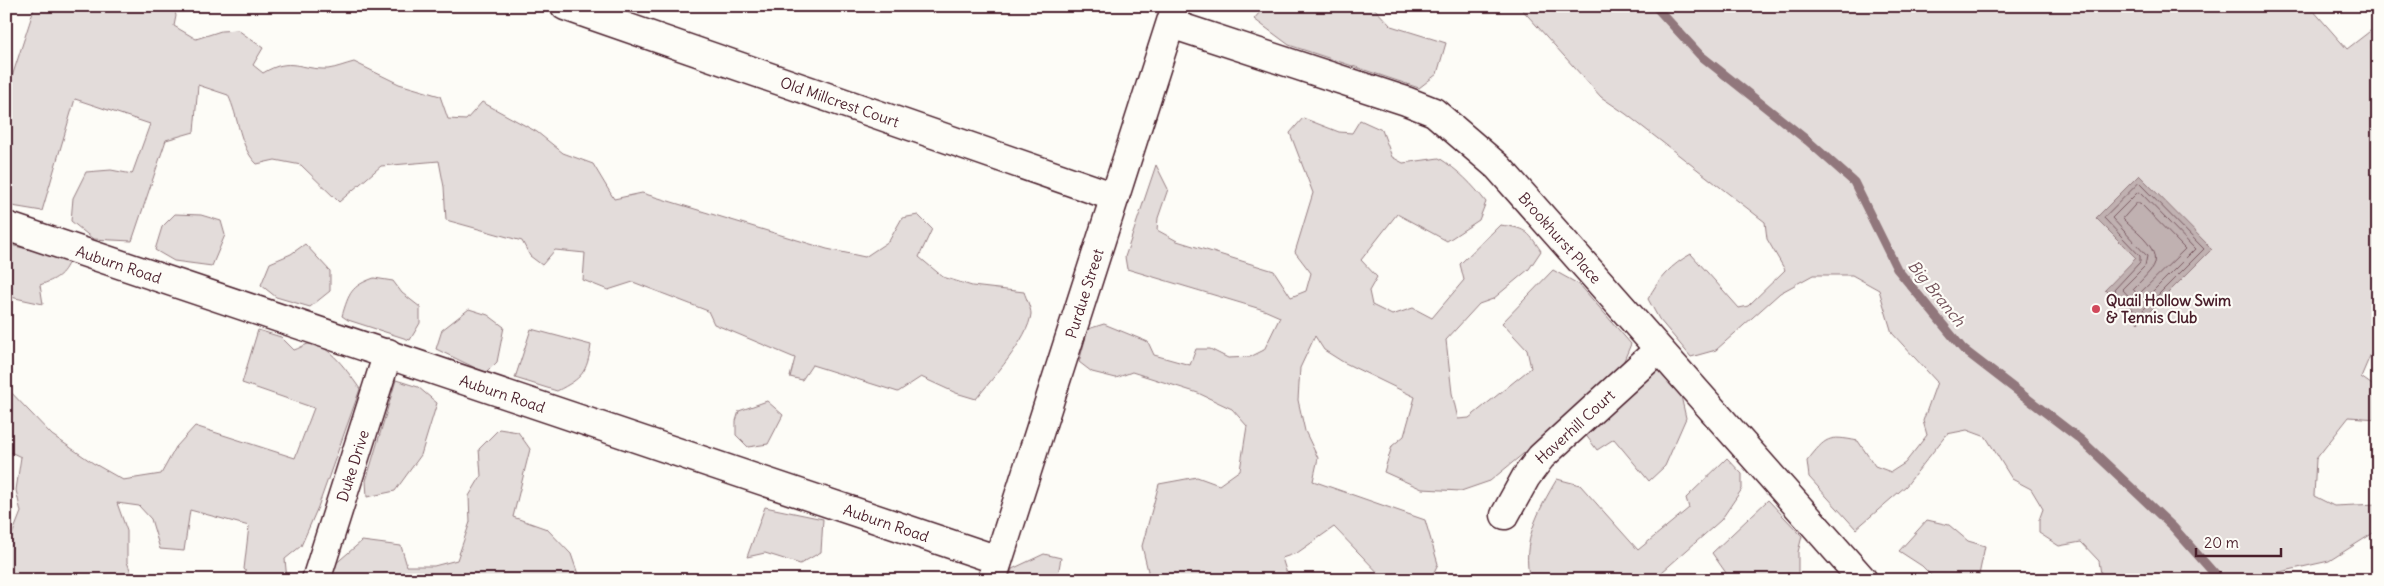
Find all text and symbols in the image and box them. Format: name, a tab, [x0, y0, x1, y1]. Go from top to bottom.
street label: Old Millcrest Court	[778, 72, 902, 131]
street label: Brookhurst Place	[1515, 188, 1606, 287]
street label: Auburn Road	[74, 241, 164, 287]
street label: Purdue Street	[1061, 246, 1107, 341]
water label: Big Branch	[1904, 256, 1970, 331]
place label: Quail Hollow Swim & Tennis Club	[2106, 291, 2231, 327]
marker: Quail Hollow Swim & Tennis Club	[2090, 303, 2102, 315]
street label: Auburn Road	[457, 370, 548, 416]
street label: Haverhill Court	[1531, 385, 1618, 467]
street label: Duke Drive	[332, 427, 373, 504]
street label: Auburn Road	[841, 499, 932, 546]
scale bar	[2196, 526, 2282, 558]
text: 20 m	[2204, 533, 2239, 552]

